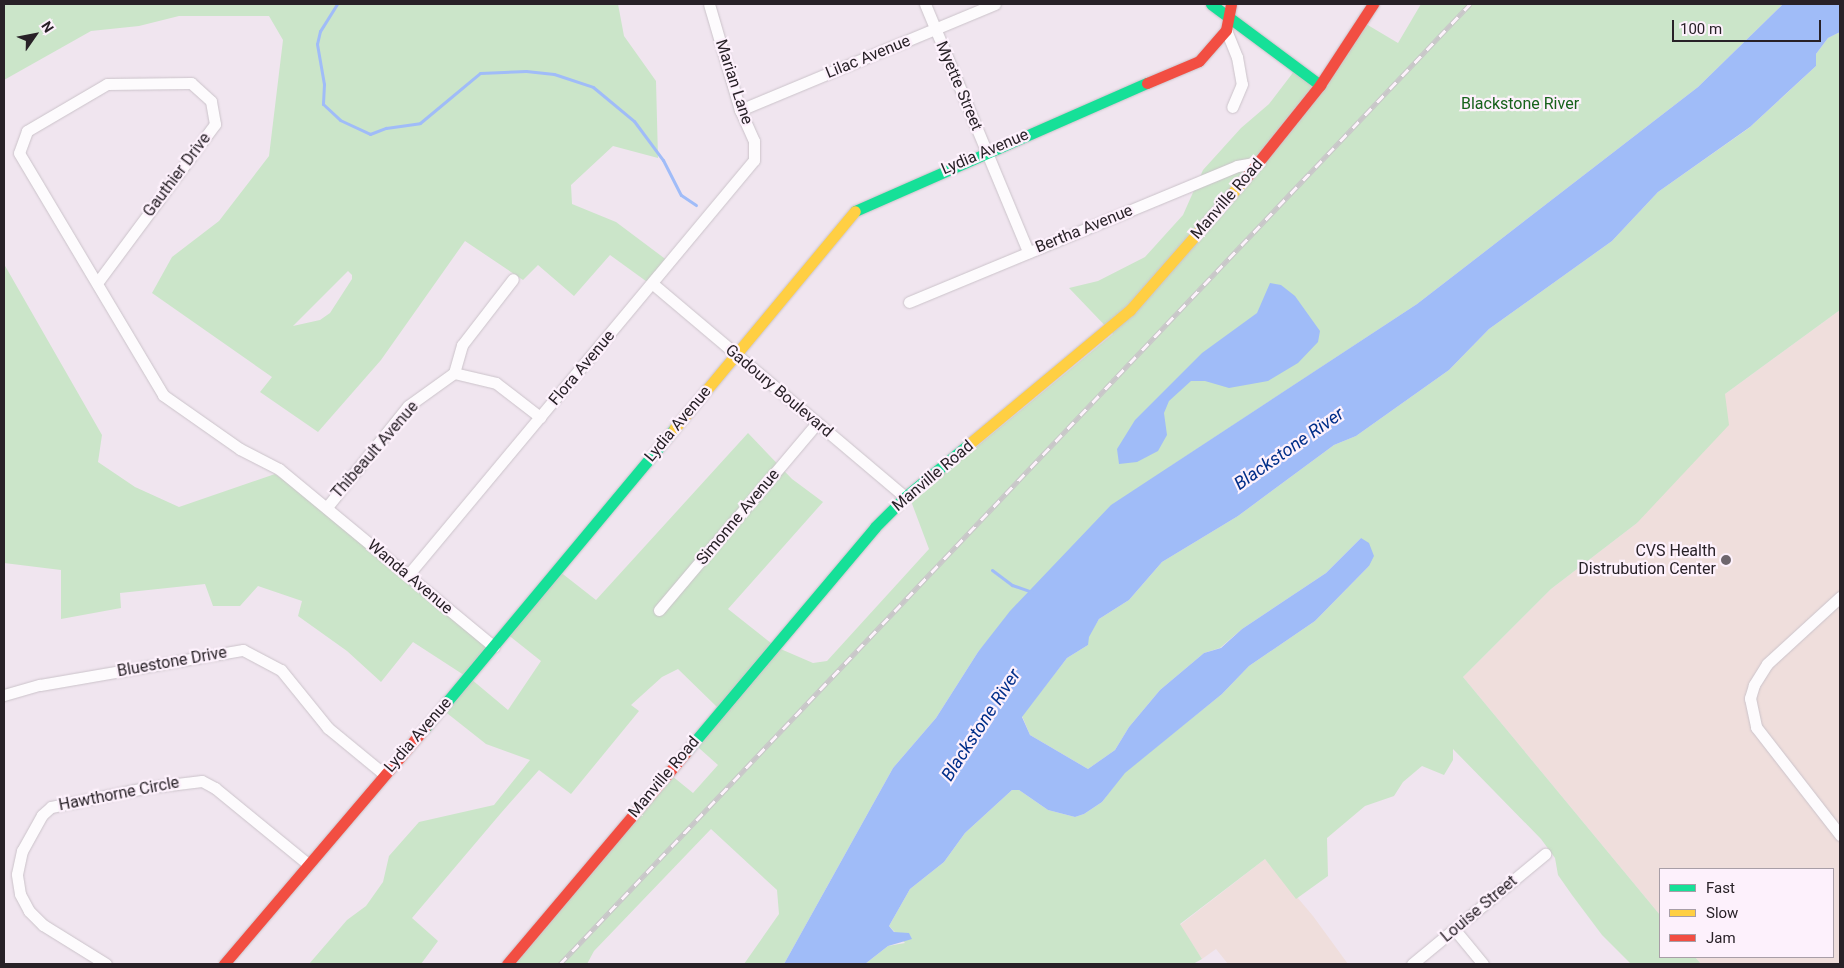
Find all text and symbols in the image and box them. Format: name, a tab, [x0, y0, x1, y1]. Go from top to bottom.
north arrow	[10, 10, 60, 60]
scale bar	[1674, 10, 1823, 42]
text: N	[38, 18, 57, 35]
text: 100 m	[1680, 20, 1722, 38]
street label: Lilac Avenue	[823, 31, 913, 83]
street label: Marian Lane	[711, 37, 757, 127]
street label: Myette Street	[932, 38, 986, 134]
park label: Blackstone River	[1461, 94, 1579, 114]
street label: Lydia Avenue	[938, 125, 1032, 179]
street label: Gauthier Drive	[139, 129, 215, 221]
street label: Manville Road	[1187, 155, 1267, 243]
street label: Bertha Avenue	[1033, 201, 1135, 257]
street label: Flora Avenue	[545, 327, 619, 409]
street label: Gadoury Boulevard	[721, 340, 837, 442]
street label: Lydia Avenue	[641, 382, 715, 466]
street label: Thibeault Avenue	[328, 397, 422, 503]
water label: Blackstone River	[1230, 403, 1348, 495]
street label: Manville Road	[888, 436, 978, 516]
street label: Simonne Avenue	[692, 465, 784, 569]
street label: Wanda Avenue	[363, 536, 457, 618]
place label: CVS Health Distrubution Center	[1578, 541, 1716, 579]
marker: CVS Health Distrubution Center	[1720, 554, 1732, 566]
street label: Bluestone Drive	[116, 643, 228, 681]
water label: Blackstone River	[937, 665, 1025, 785]
street label: Lydia Avenue	[380, 694, 456, 776]
street label: Manville Road	[624, 732, 704, 822]
street label: Hawthorne Circle	[57, 773, 181, 815]
legend	[1659, 868, 1834, 958]
street label: Louise Street	[1437, 872, 1521, 946]
text: Fast	[1706, 879, 1735, 897]
text: Slow	[1706, 904, 1738, 922]
text: Jam	[1706, 929, 1736, 947]

